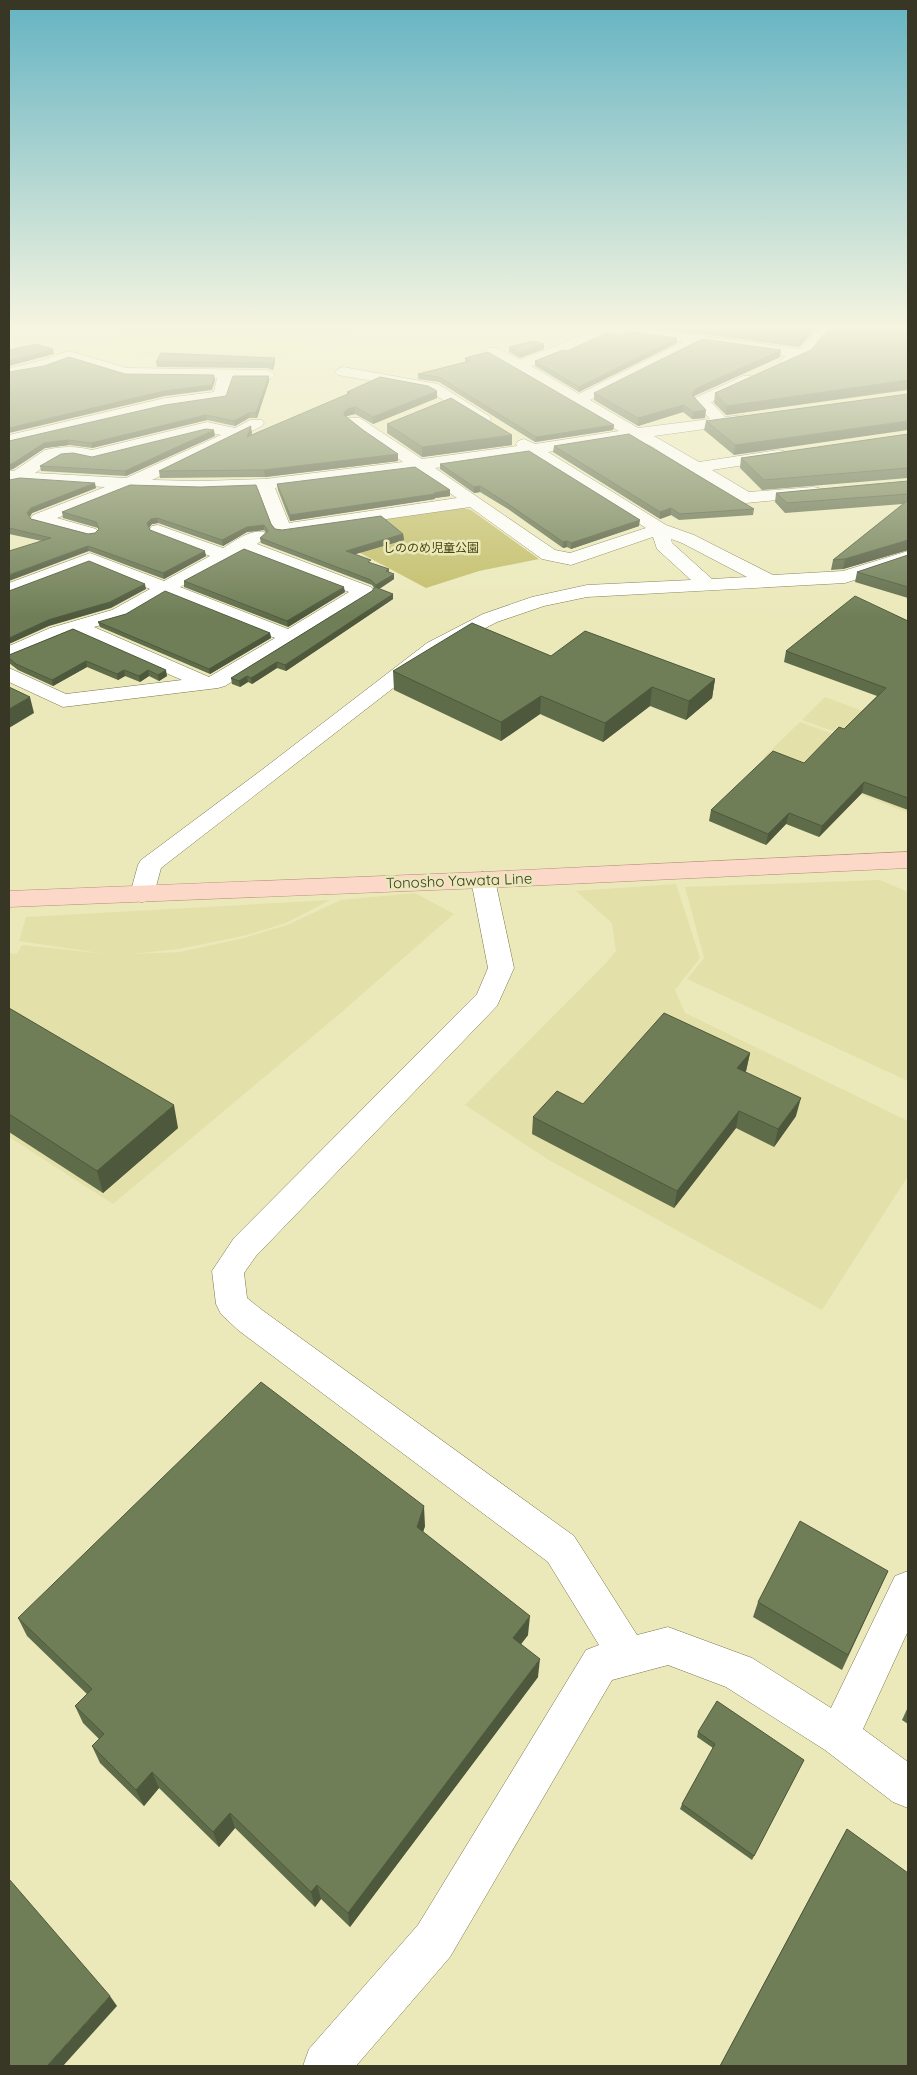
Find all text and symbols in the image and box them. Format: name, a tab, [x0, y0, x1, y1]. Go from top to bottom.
park label: しののめ児童公園	[383, 540, 479, 555]
street label: Tonosho Yawata Line	[385, 868, 533, 893]

